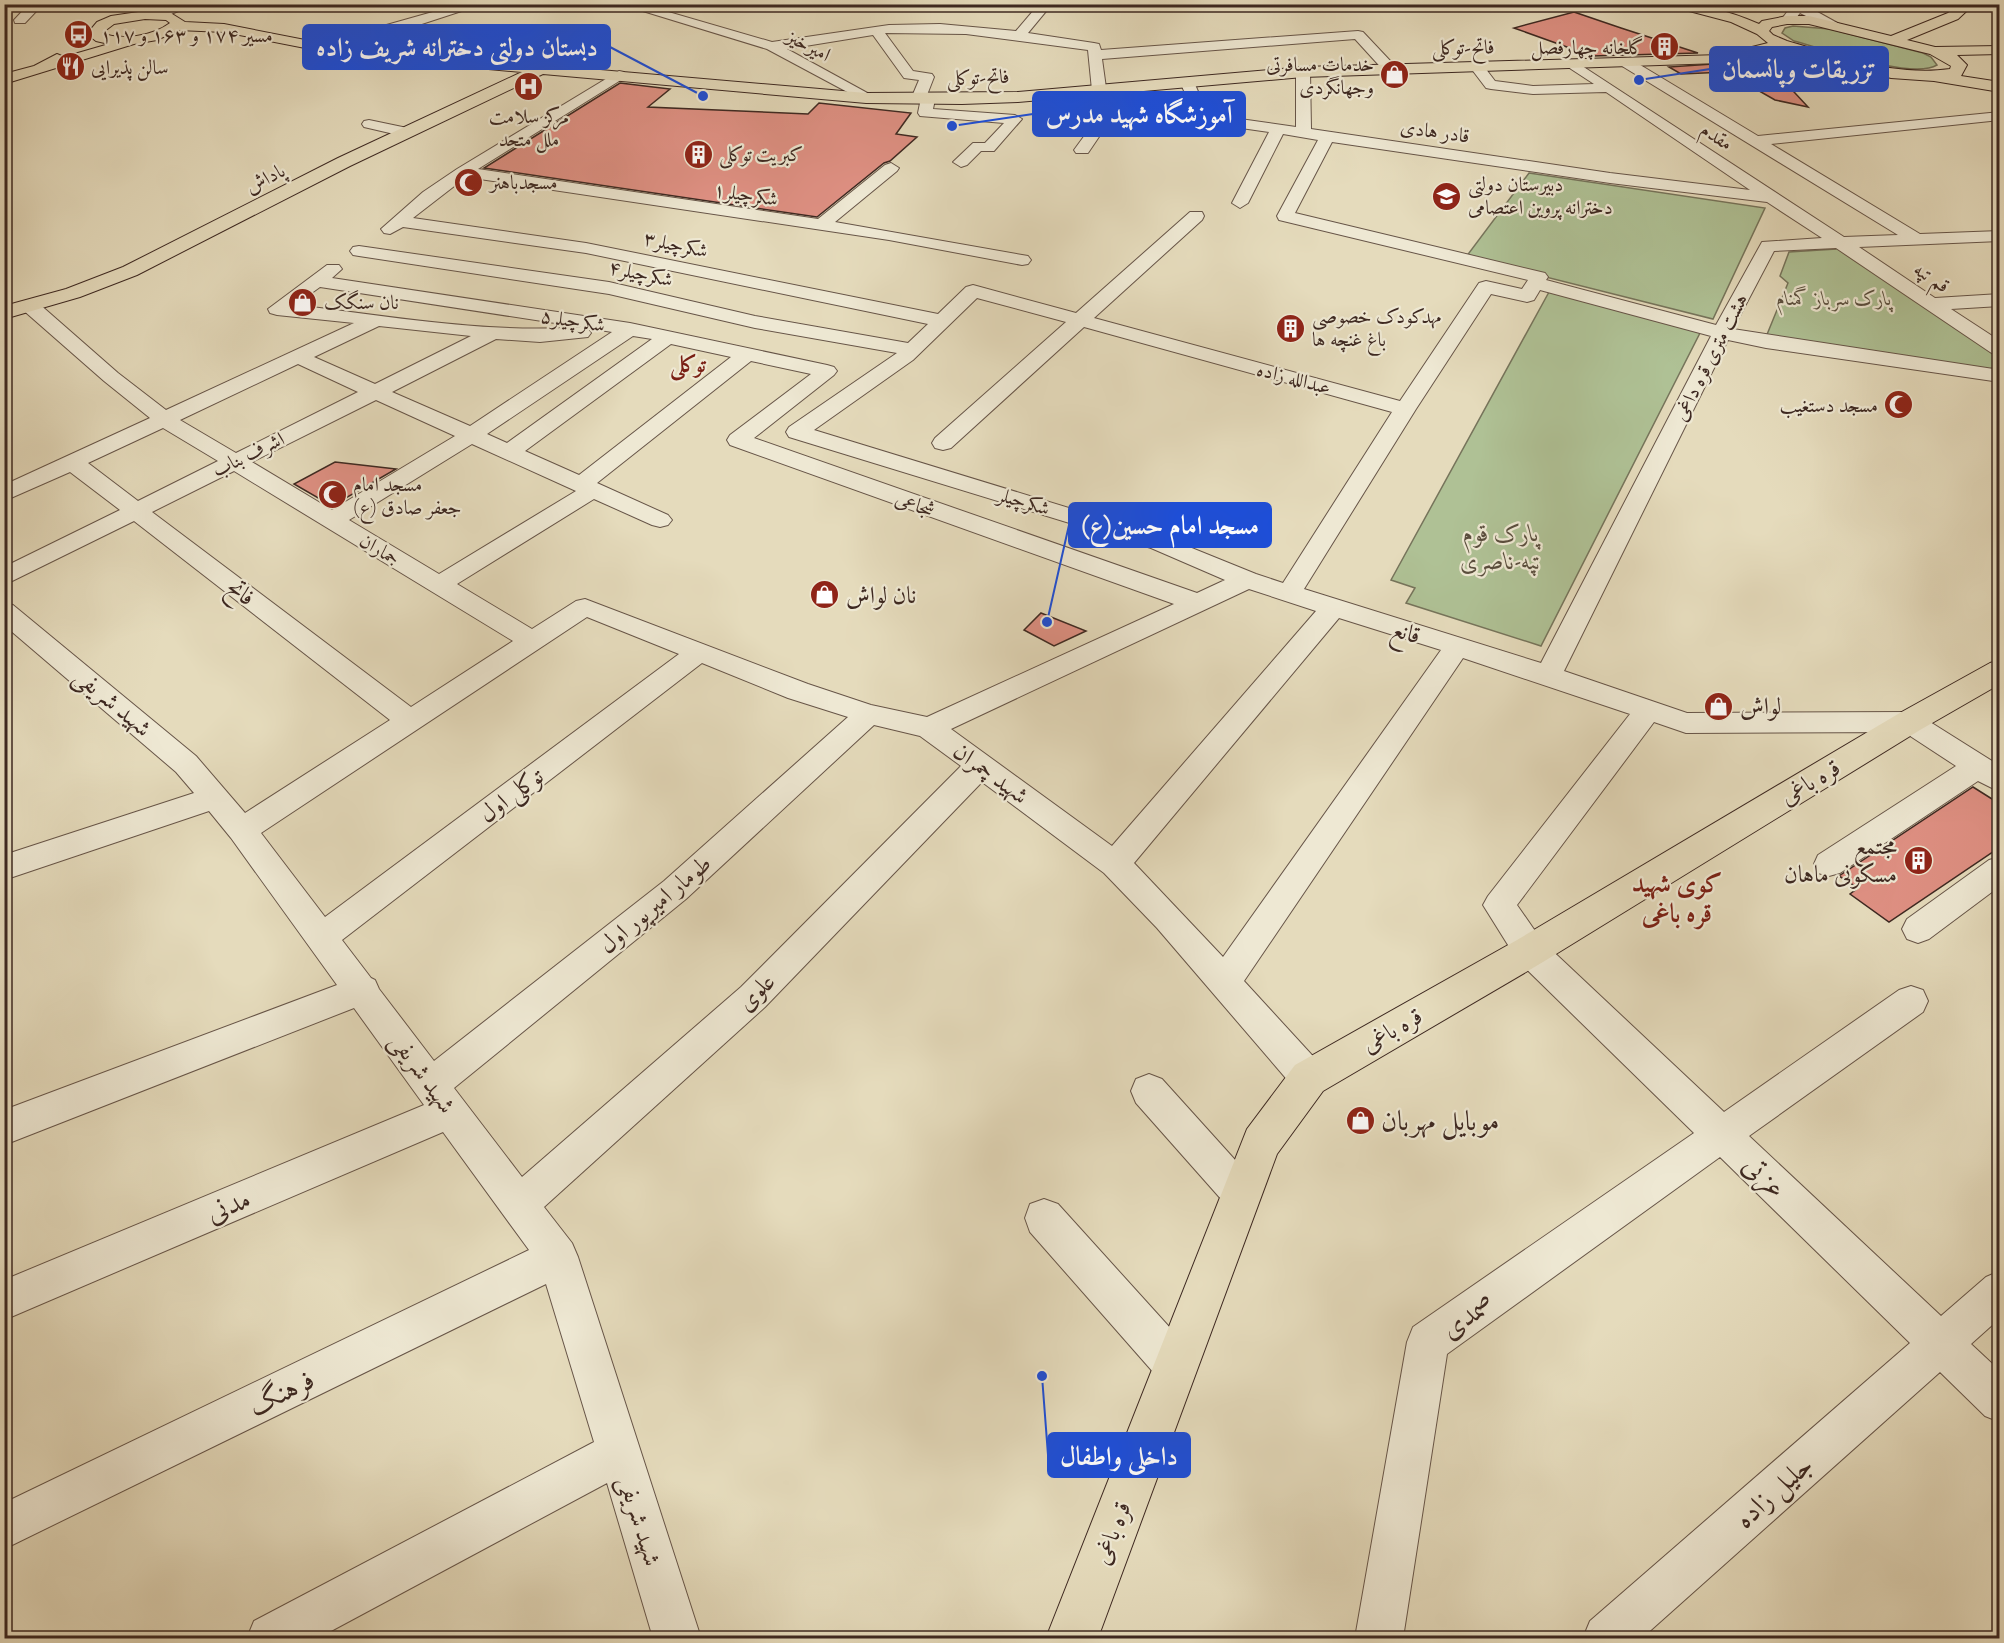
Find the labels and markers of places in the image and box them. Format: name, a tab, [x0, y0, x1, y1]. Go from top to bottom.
bus stop icon: مسیر ۱۷۴ و ۱۶۳ و ۱۱۷	[63, 19, 95, 51]
place label: مسیر ۱۷۴ و ۱۶۳ و ۱۱۷	[100, 23, 273, 52]
callout: دبستان دولتی دخترانه شریف زاده	[303, 25, 610, 69]
building icon: گلخانه چهارفصل	[1649, 31, 1681, 63]
place label: گلخانه چهارفصل	[1531, 35, 1644, 64]
callout: تزریقات وپانسمان	[1710, 47, 1888, 91]
restaurant icon: سالن پذیرایی	[54, 51, 86, 83]
place label: خدمات مسافرتی وجهانگردی	[1266, 52, 1374, 104]
place label: سالن پذیرایی	[91, 55, 169, 84]
shop icon: خدمات مسافرتی وجهانگردی	[1379, 59, 1411, 91]
hospital icon: مرکز سلامت ملل متحد	[513, 70, 545, 102]
callout: آموزشگاه شهید مدرس	[1033, 92, 1245, 136]
place label: مرکز سلامت ملل متحد	[489, 104, 569, 156]
building icon: کبریت توکلی	[682, 138, 714, 170]
place label: کبریت توکلی	[719, 142, 803, 171]
mosque icon: مسجدباهنر	[453, 166, 485, 198]
place label: مسجدباهنر	[488, 170, 558, 199]
place label: دبیرستان دولتی دخترانه پروین اعتصامی	[1468, 172, 1613, 224]
school or university icon: دبیرستان دولتی دخترانه پروین اعتصامی	[1431, 180, 1463, 212]
shop icon: نان سنگک	[287, 286, 319, 318]
place label: نان سنگک	[324, 289, 399, 319]
place label: مهدکودک خصوصی باغ غنچه ها	[1312, 304, 1442, 357]
building icon: مهدکودک خصوصی باغ غنچه ها	[1275, 312, 1307, 344]
mosque icon: مسجد دستغیب	[1883, 389, 1915, 421]
place label: مسجد دستغیب	[1779, 393, 1878, 422]
place label: مسجد امام جعفر صادق (ع)	[353, 472, 461, 525]
mosque icon: مسجد امام جعفر صادق (ع)	[316, 479, 348, 511]
callout: مسجد امام حسین(ع)	[1069, 503, 1271, 547]
shop icon: نان لواش	[809, 579, 841, 611]
place label: نان لواش	[846, 580, 916, 614]
shop icon: لواش	[1703, 690, 1735, 722]
place label: لواش	[1740, 691, 1782, 725]
place label: مجتمع مسکونی ماهان	[1784, 831, 1897, 893]
building icon: مجتمع مسکونی ماهان	[1902, 844, 1934, 876]
place label: موبایل مهربان	[1381, 1103, 1499, 1143]
shop icon: موبایل مهربان	[1344, 1104, 1376, 1136]
callout: داخلی واطفال	[1048, 1433, 1190, 1477]

